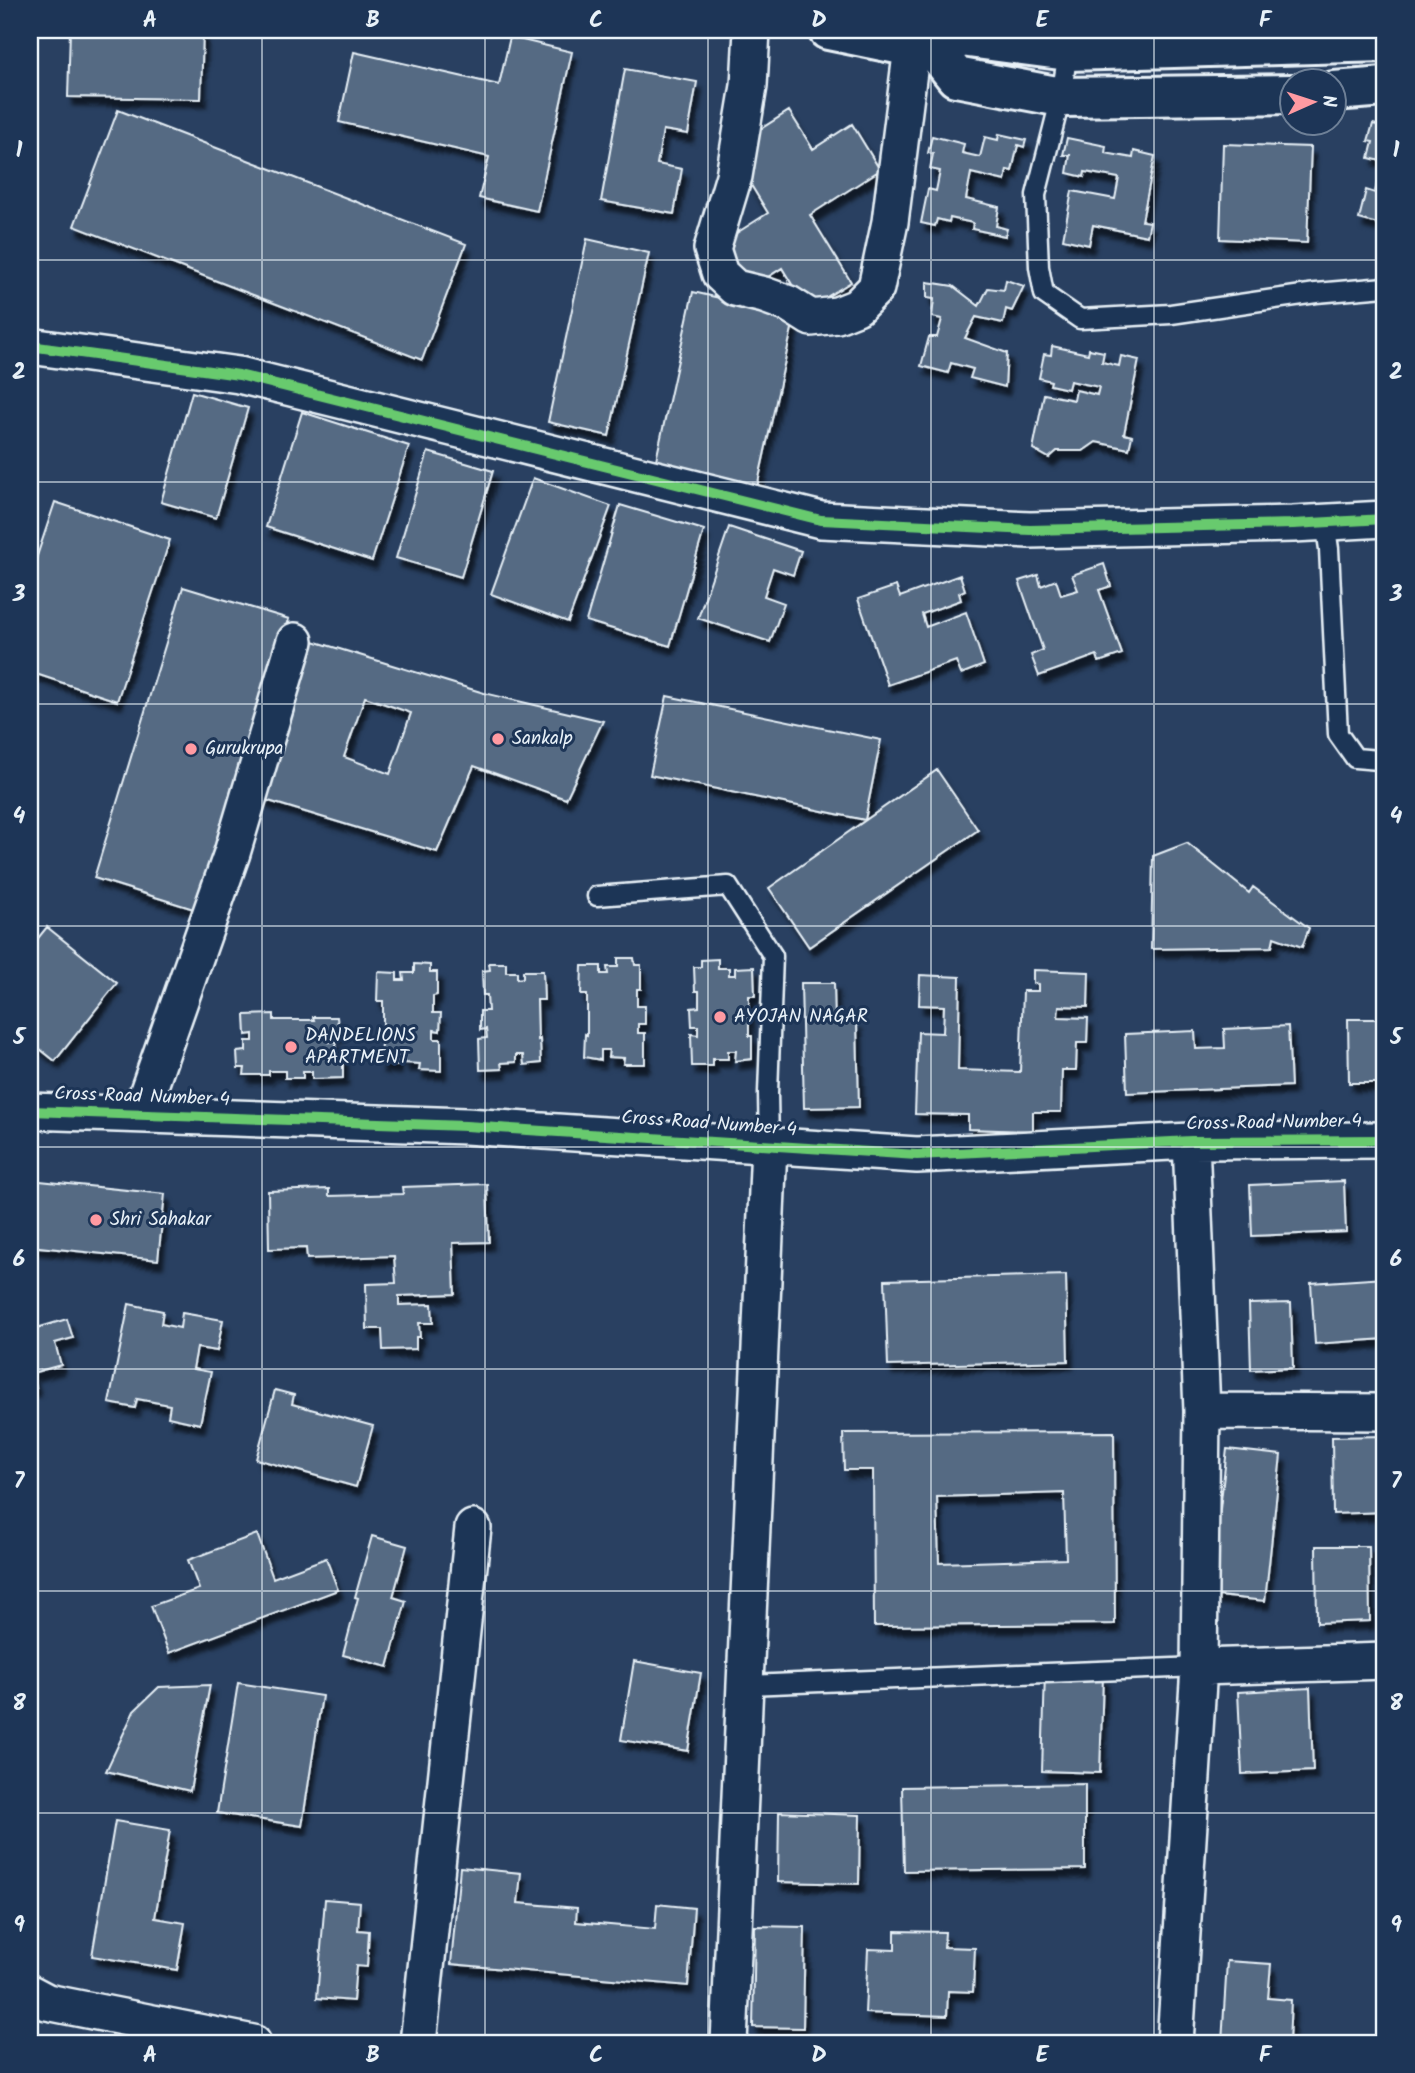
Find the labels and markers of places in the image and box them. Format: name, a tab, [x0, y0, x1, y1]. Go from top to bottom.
place label: Sankalp	[512, 724, 573, 754]
marker: Sankalp	[490, 731, 506, 747]
place label: Gurukrupa	[205, 734, 284, 764]
marker: Gurukrupa	[183, 741, 199, 757]
place label: AYOJAN NAGAR	[734, 1002, 868, 1032]
marker: AYOJAN NAGAR	[712, 1009, 728, 1025]
place label: DANDELIONS APARTMENT	[305, 1021, 416, 1073]
marker: DANDELIONS APARTMENT	[283, 1039, 299, 1055]
place label: Shri Sahakar	[110, 1205, 213, 1235]
marker: Shri Sahakar	[88, 1212, 104, 1228]

